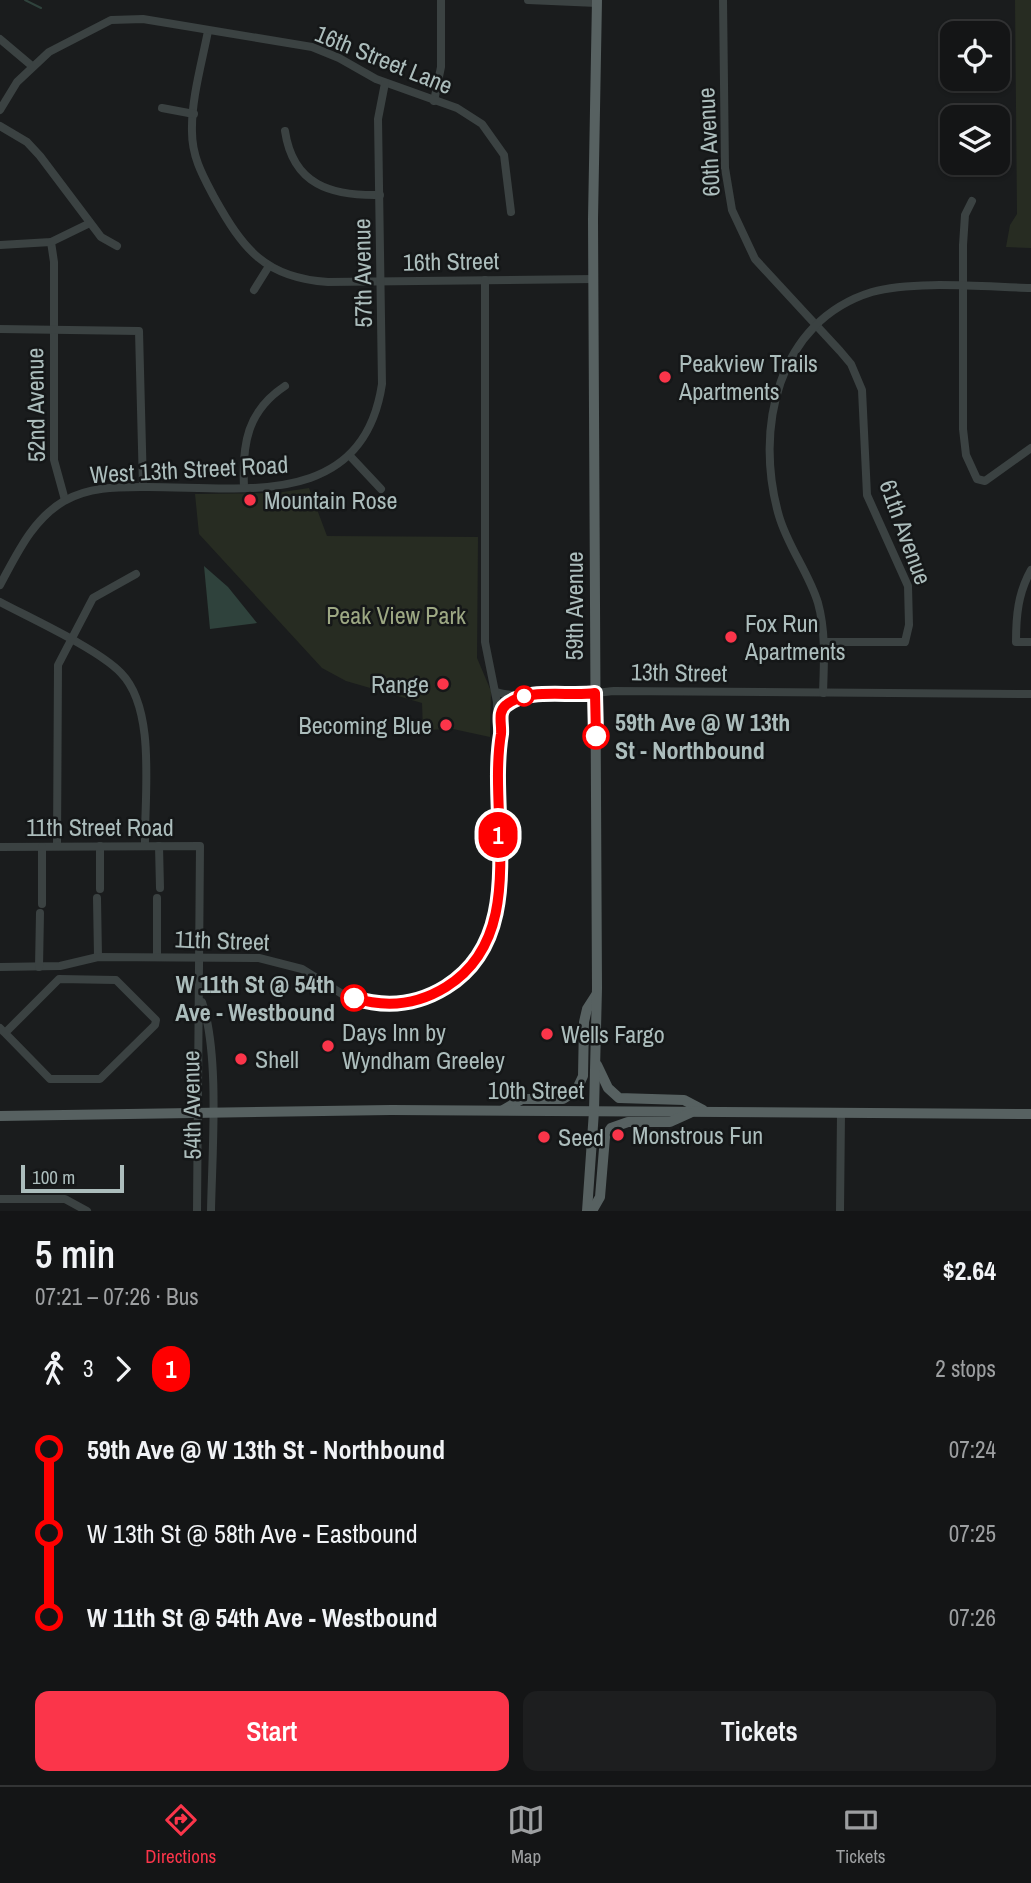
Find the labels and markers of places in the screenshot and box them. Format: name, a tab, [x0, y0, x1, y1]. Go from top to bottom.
place label: Peakview Trails Apartments	[678, 347, 818, 407]
marker: Peakview Trails Apartments	[657, 369, 673, 385]
place label: Mountain Rose	[264, 484, 397, 516]
marker: Mountain Rose	[242, 492, 258, 508]
place label: Fox Run Apartments	[744, 607, 846, 667]
marker: Fox Run Apartments	[723, 629, 739, 645]
place label: Range	[371, 668, 429, 700]
marker: Range	[435, 676, 451, 692]
unlabelled marker	[514, 686, 534, 706]
place label: 59th Ave @ W 13th St - Northbound	[615, 706, 790, 766]
place label: Becoming Blue	[299, 709, 432, 741]
marker: Becoming Blue	[438, 717, 454, 733]
marker: 59th Ave @ W 13th St - Northbound	[583, 723, 609, 749]
place label: W 11th St @ 54th Ave - Westbound	[175, 968, 335, 1028]
marker: W 11th St @ 54th Ave - Westbound	[341, 985, 367, 1011]
place label: Days Inn by Wyndham Greeley	[342, 1016, 505, 1076]
place label: Wells Fargo	[561, 1018, 665, 1050]
marker: Wells Fargo	[539, 1026, 555, 1042]
marker: Days Inn by Wyndham Greeley	[320, 1038, 336, 1054]
place label: Shell	[255, 1043, 299, 1075]
marker: Shell	[233, 1051, 249, 1067]
place label: Monstrous Fun	[632, 1119, 763, 1151]
place label: Seed	[558, 1121, 604, 1153]
marker: Monstrous Fun	[610, 1127, 626, 1143]
marker: Seed	[536, 1129, 552, 1145]

